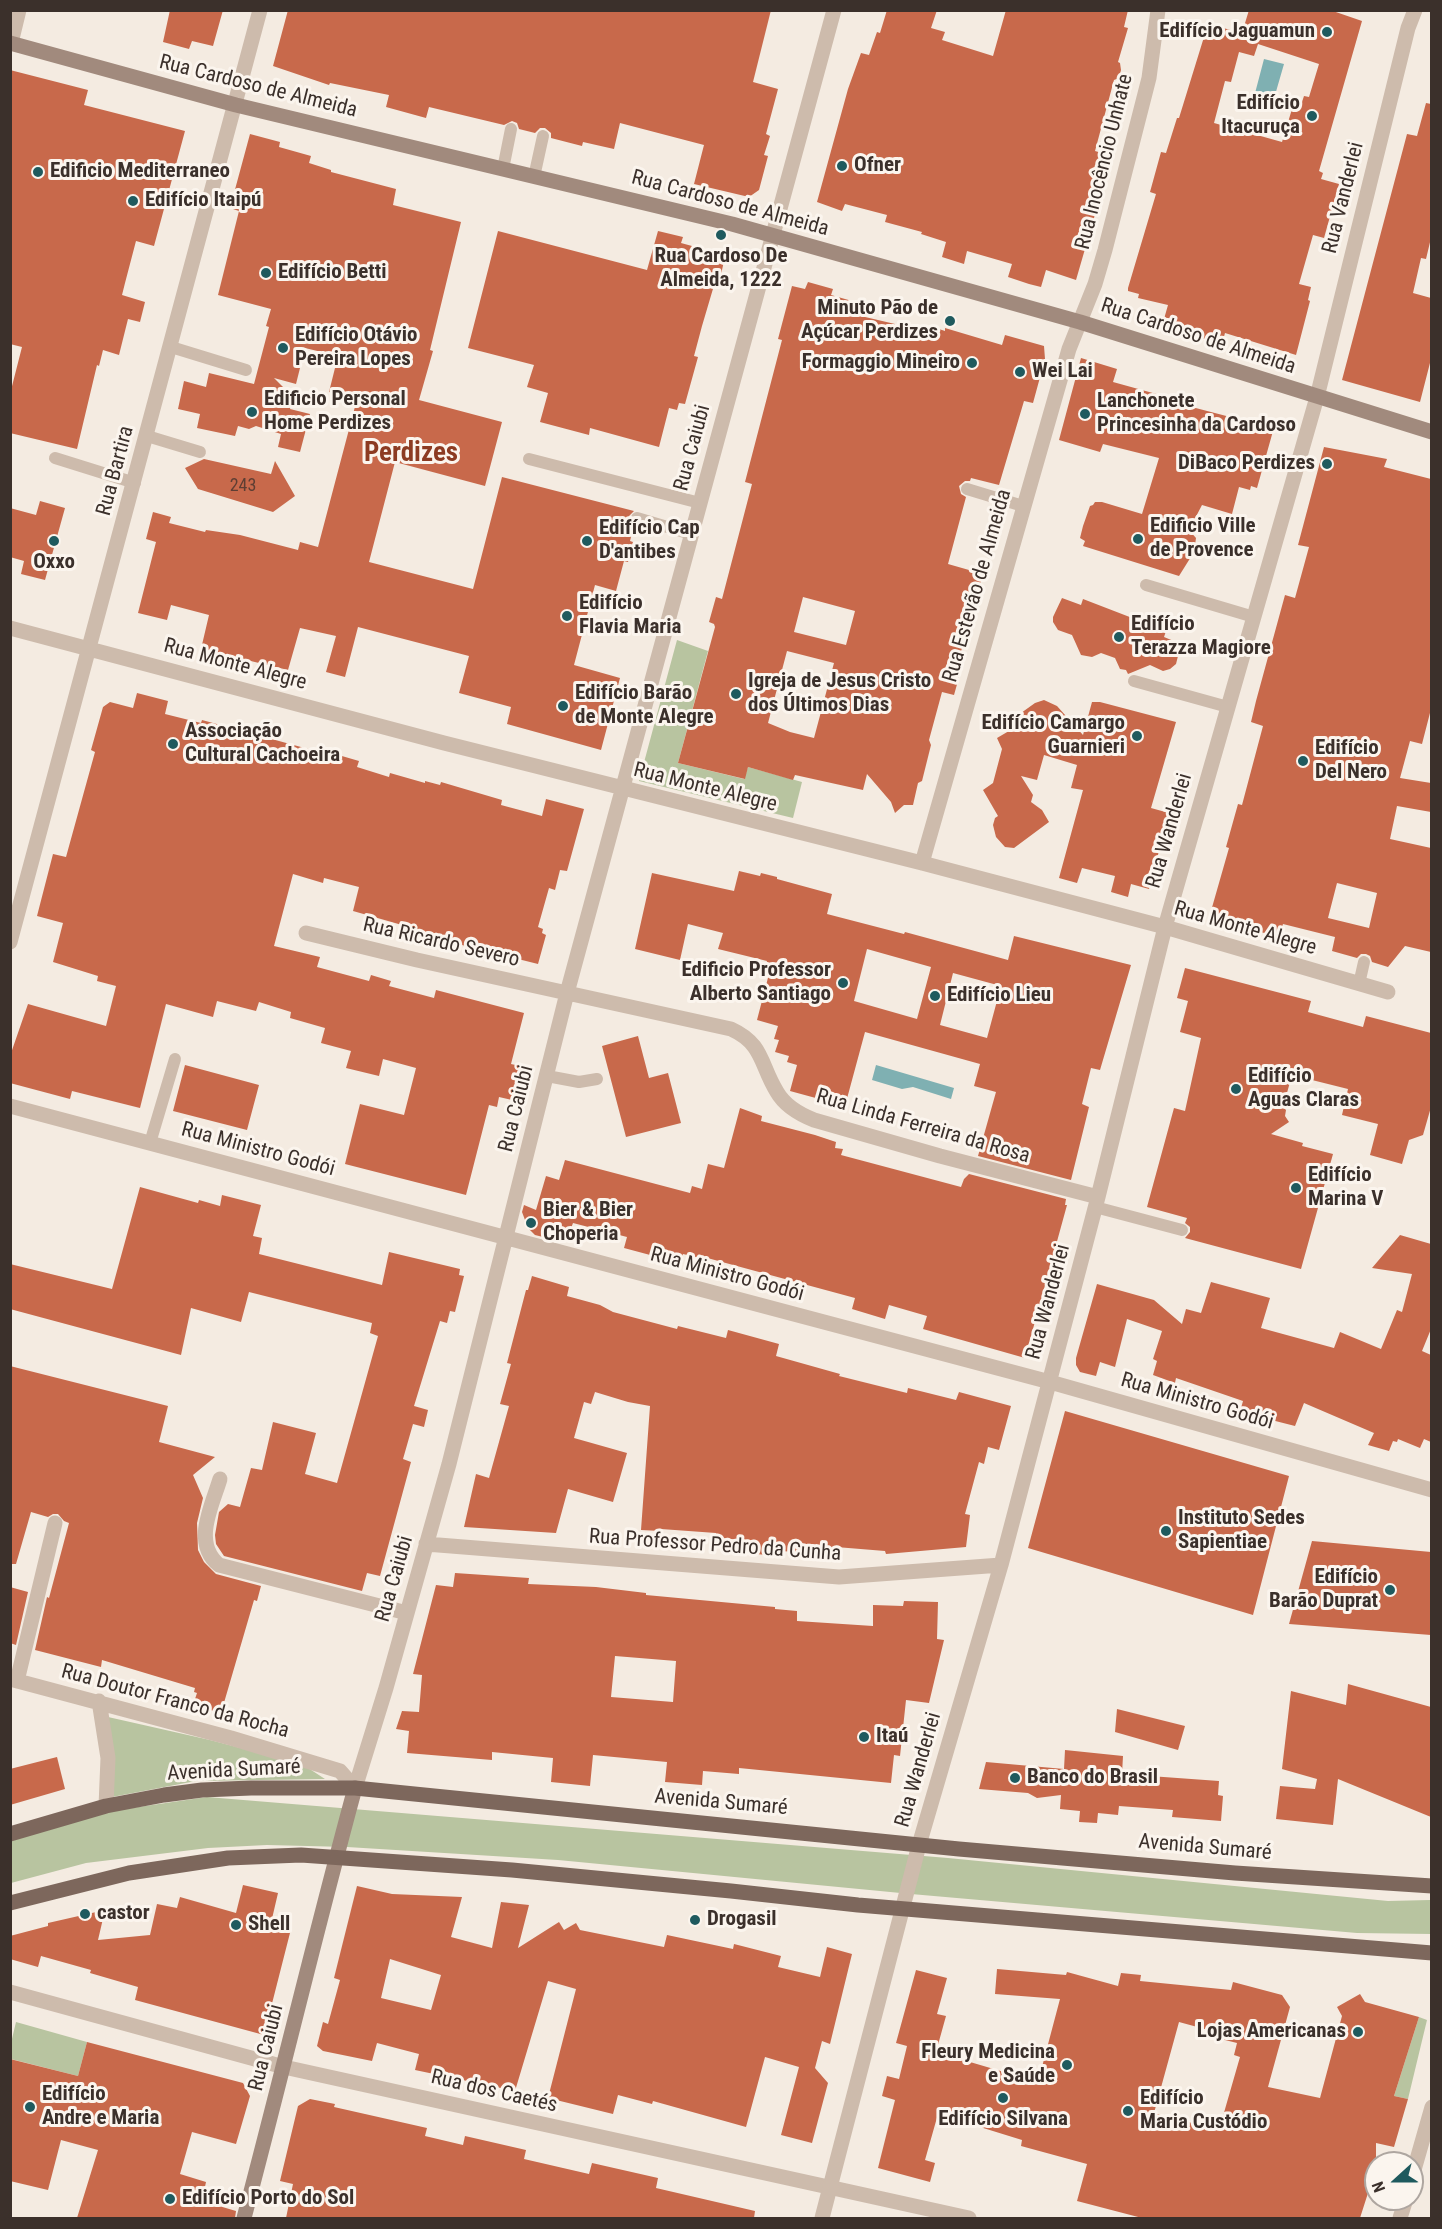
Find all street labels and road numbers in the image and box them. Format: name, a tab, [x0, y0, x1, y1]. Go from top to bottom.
street label: Rua Cardoso de Almeida	[156, 50, 360, 124]
street label: Rua Inocêncio Unhate	[1071, 72, 1139, 252]
street label: Rua Vanderlei	[1318, 140, 1370, 256]
street label: Rua Cardoso de Almeida	[629, 166, 831, 242]
street label: Rua Cardoso de Almeida	[1097, 294, 1299, 380]
street label: Rua Caiubi	[669, 402, 717, 494]
street label: Rua Bartira	[92, 423, 140, 519]
street label: Rua Estevão de Almeida	[938, 487, 1018, 685]
street label: Rua Monte Alegre	[161, 634, 309, 696]
street label: Rua Monte Alegre	[631, 758, 779, 818]
street label: Rua Wanderlei	[1142, 771, 1198, 891]
street label: Rua Monte Alegre	[1171, 897, 1319, 961]
street label: Rua Ricardo Severo	[360, 913, 522, 973]
street label: Rua Caiubi	[494, 1063, 540, 1155]
street label: Rua Linda Ferreira da Rosa	[813, 1084, 1033, 1170]
street label: Rua Ministro Godói	[178, 1117, 338, 1183]
street label: Rua Ministro Godói	[647, 1242, 807, 1308]
street label: Rua Wanderlei	[1022, 1242, 1076, 1362]
street label: Rua Ministro Godói	[1118, 1368, 1276, 1436]
street label: Rua Professor Pedro da Cunha	[588, 1525, 842, 1567]
street label: Rua Caiubi	[371, 1533, 419, 1625]
street label: Rua Doutor Franco da Rocha	[58, 1659, 292, 1745]
street label: Rua Wanderlei	[891, 1710, 947, 1830]
street label: Avenida Sumaré	[167, 1755, 301, 1787]
street label: Avenida Sumaré	[653, 1785, 789, 1821]
street label: Avenida Sumaré	[1137, 1830, 1273, 1866]
street label: Rua Caiubi	[244, 2002, 290, 2094]
street label: Rua dos Caetés	[428, 2065, 560, 2119]

